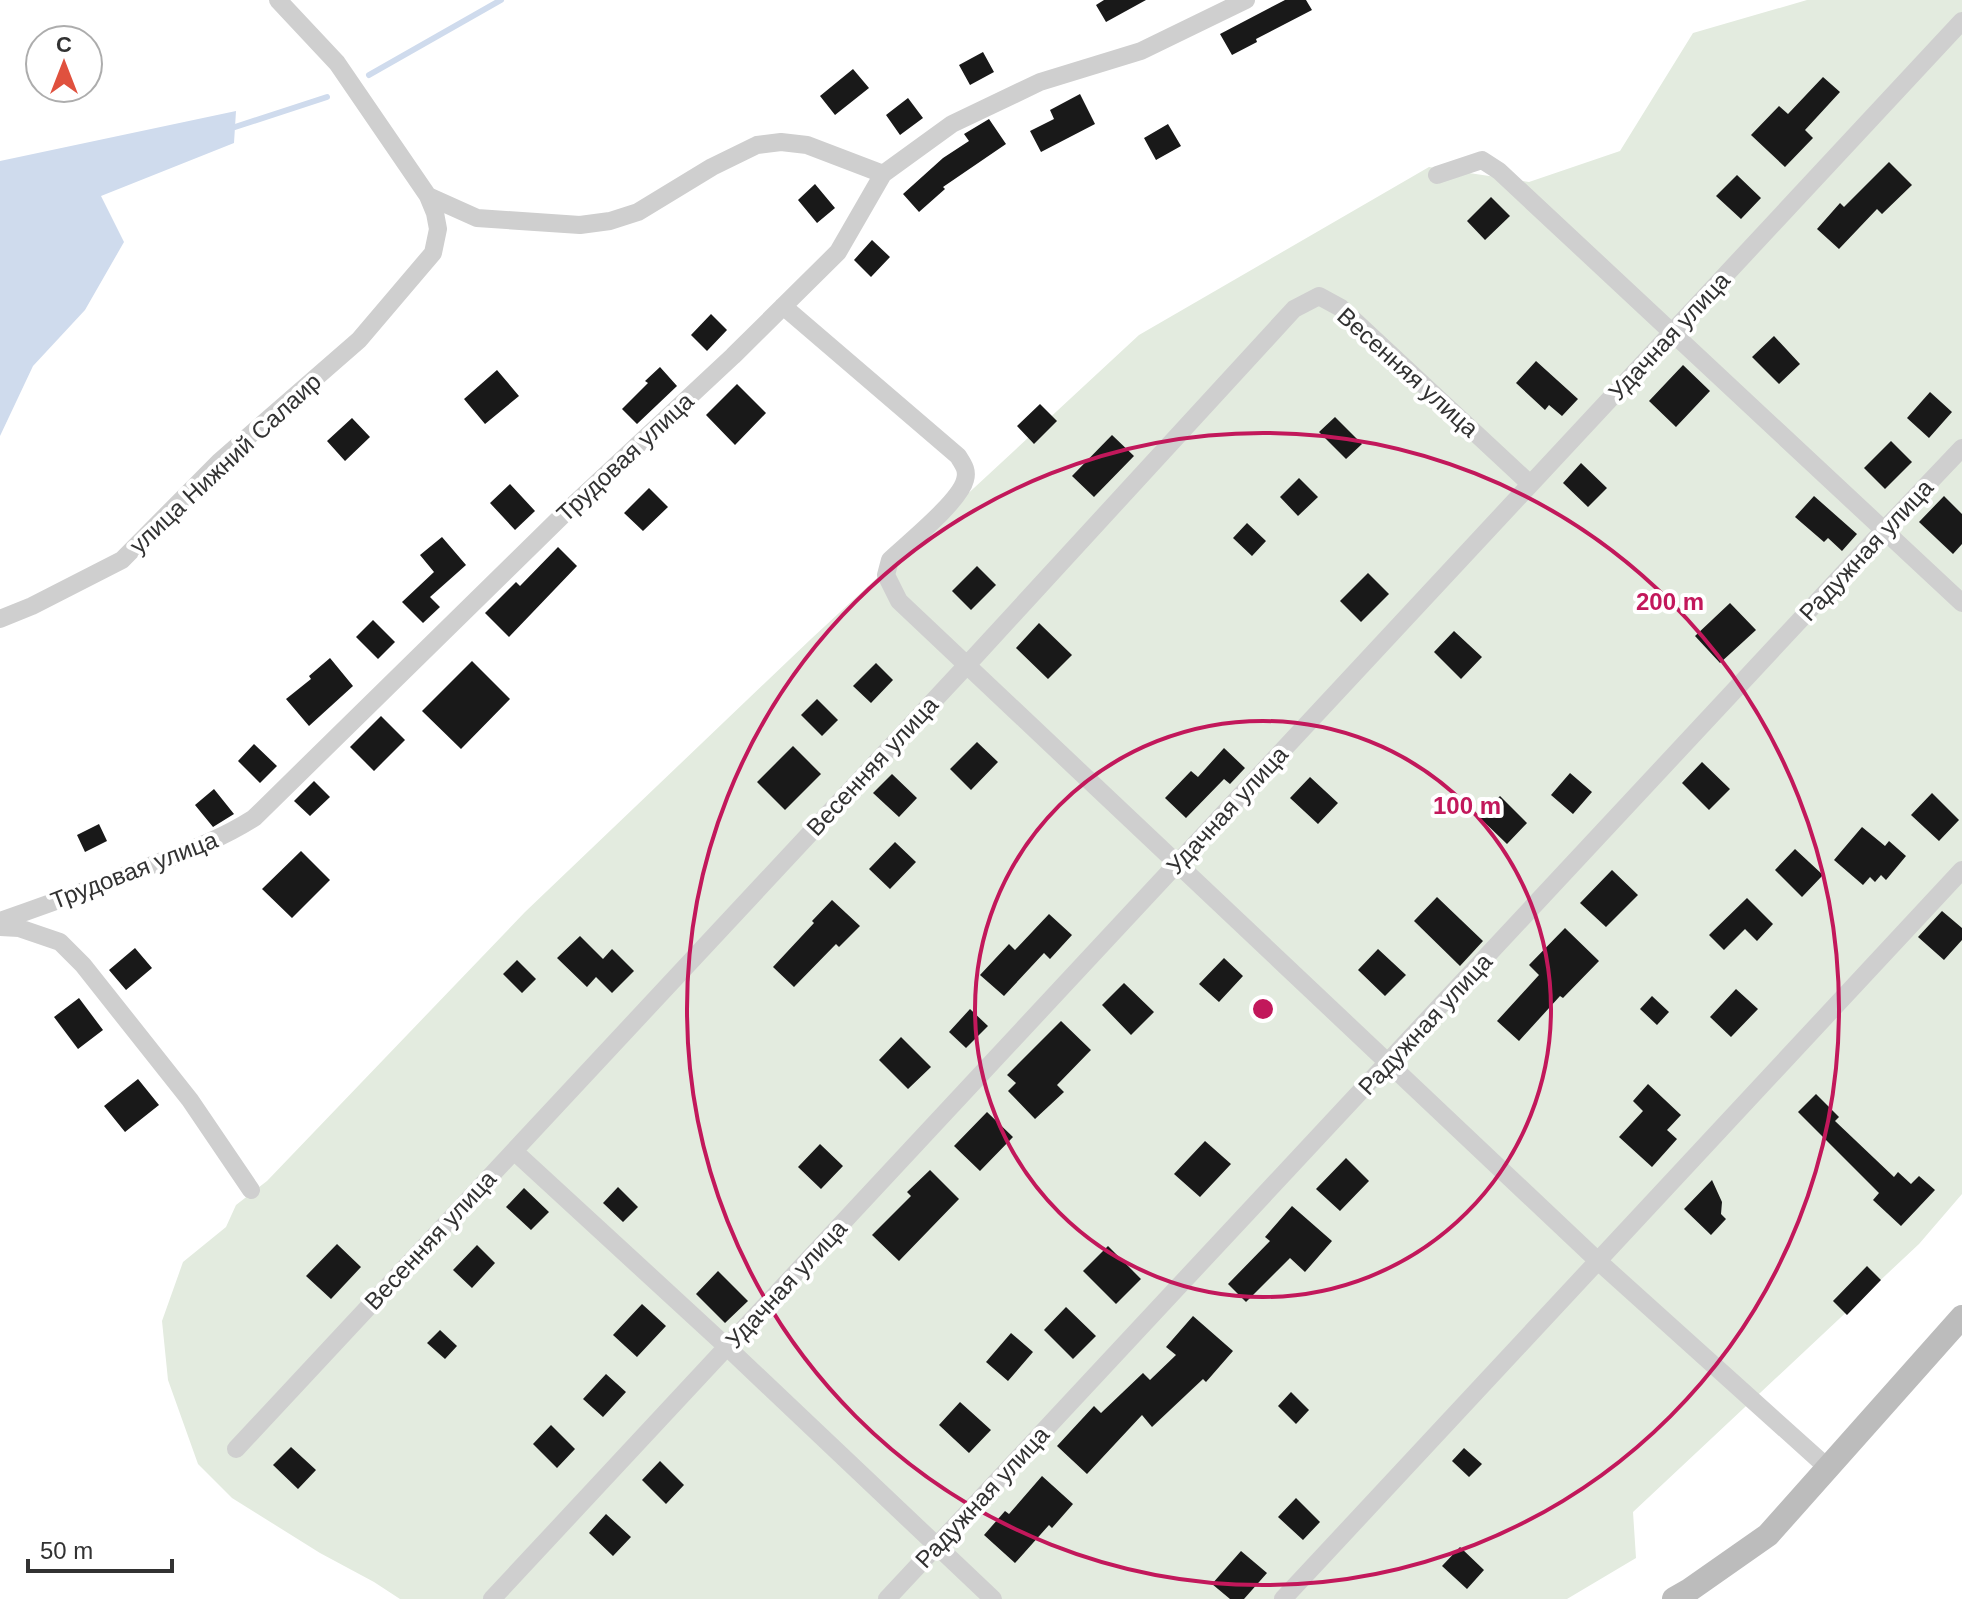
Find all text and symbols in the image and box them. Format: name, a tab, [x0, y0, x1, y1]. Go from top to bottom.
north arrow	[24, 24, 104, 104]
text: С	[56, 32, 72, 57]
street label: Удачная улица	[1603, 266, 1736, 406]
street label: Весенняя улица	[1332, 302, 1484, 443]
street label: улица Нижний Салаир	[124, 367, 326, 559]
street label: Трудовая улица	[551, 387, 699, 527]
street label: Радужная улица	[1794, 473, 1939, 626]
text: 200 m	[1636, 588, 1704, 615]
street label: Весенняя улица	[801, 691, 944, 841]
street label: Удачная улица	[1161, 740, 1294, 880]
text: 100 m	[1433, 792, 1501, 819]
street label: Трудовая улица	[47, 826, 222, 914]
street label: Радужная улица	[1353, 947, 1498, 1100]
centre of rings	[1249, 995, 1277, 1023]
street label: Весенняя улица	[359, 1165, 502, 1315]
street label: Удачная улица	[720, 1214, 853, 1354]
street label: Радужная улица	[910, 1420, 1055, 1573]
scale bar	[28, 1523, 172, 1573]
text: 50 m	[40, 1537, 93, 1564]

